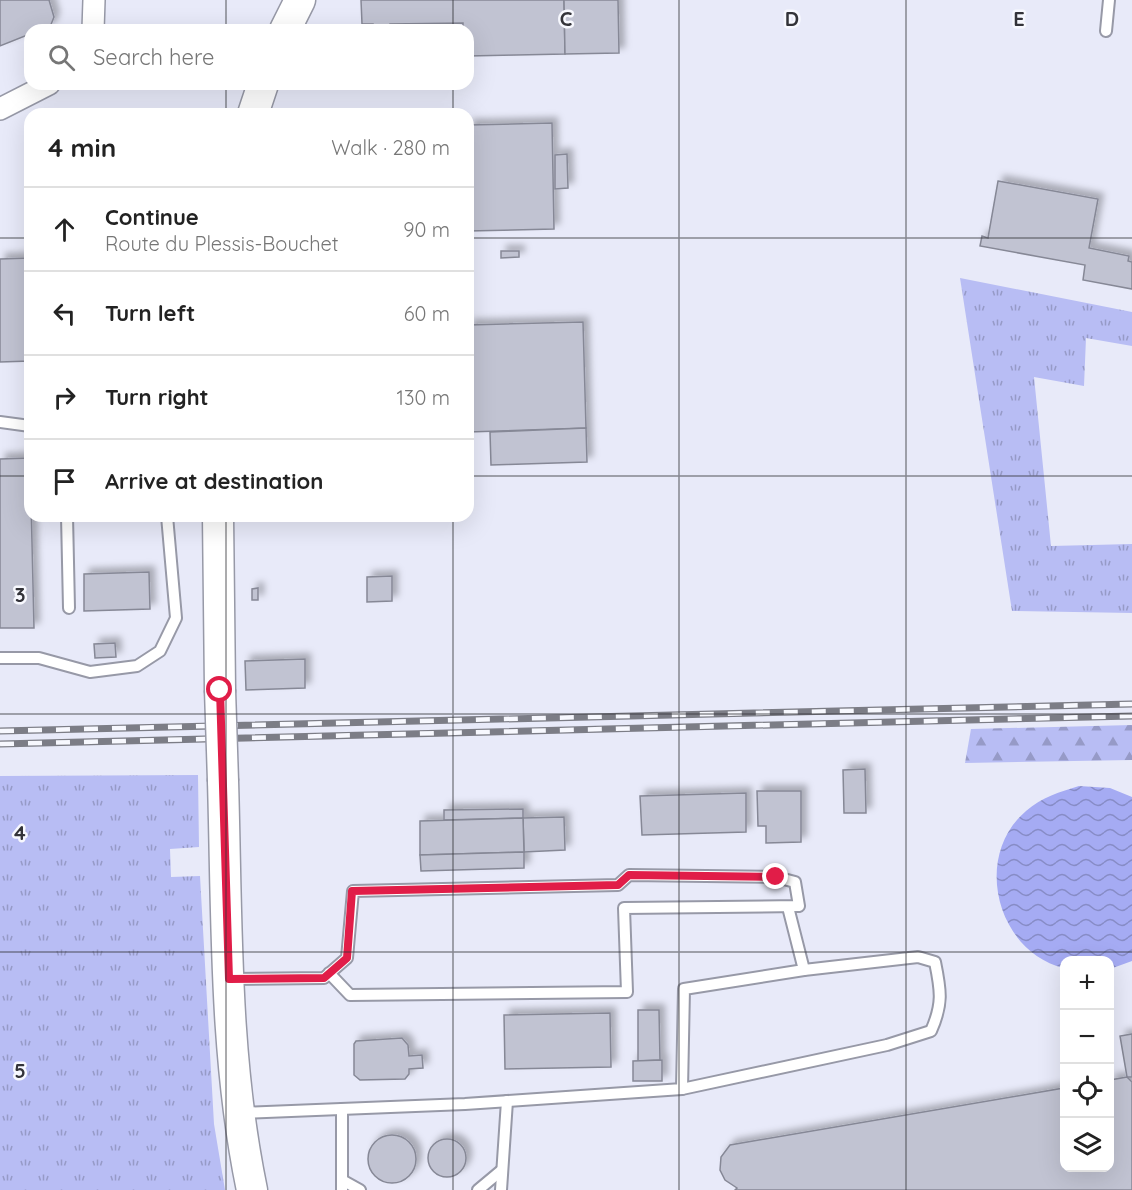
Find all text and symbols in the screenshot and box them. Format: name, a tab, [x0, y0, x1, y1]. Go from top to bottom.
text: C	[560, 6, 573, 31]
text: D	[785, 6, 799, 31]
text: E	[1013, 6, 1025, 31]
search box	[24, 24, 474, 90]
icon: search	[45, 41, 78, 74]
text: Search here	[93, 43, 214, 71]
text: 4 min	[48, 131, 116, 164]
text: Walk · 280 m	[331, 135, 450, 160]
text: Continue	[105, 203, 199, 231]
icon: ahead	[48, 213, 81, 246]
text: 90 m	[403, 217, 450, 242]
text: Route du Plessis-Bouchet	[105, 231, 339, 256]
icon: left	[48, 297, 81, 330]
text: Turn left	[105, 299, 195, 327]
text: 60 m	[404, 301, 450, 326]
icon: right	[48, 381, 81, 414]
text: Turn right	[105, 383, 209, 411]
text: 130 m	[397, 385, 450, 410]
icon: arrive	[48, 465, 81, 498]
text: Arrive at destination	[105, 467, 323, 495]
text: 3	[15, 582, 25, 607]
route start	[206, 676, 232, 702]
text: 4	[14, 820, 26, 845]
route end	[762, 863, 788, 889]
map controls	[1060, 956, 1114, 1172]
button: +	[1060, 956, 1114, 1010]
button: −	[1060, 1010, 1114, 1064]
text: 5	[14, 1058, 26, 1083]
button: locate	[1060, 1064, 1114, 1118]
button: layers	[1060, 1118, 1114, 1172]

